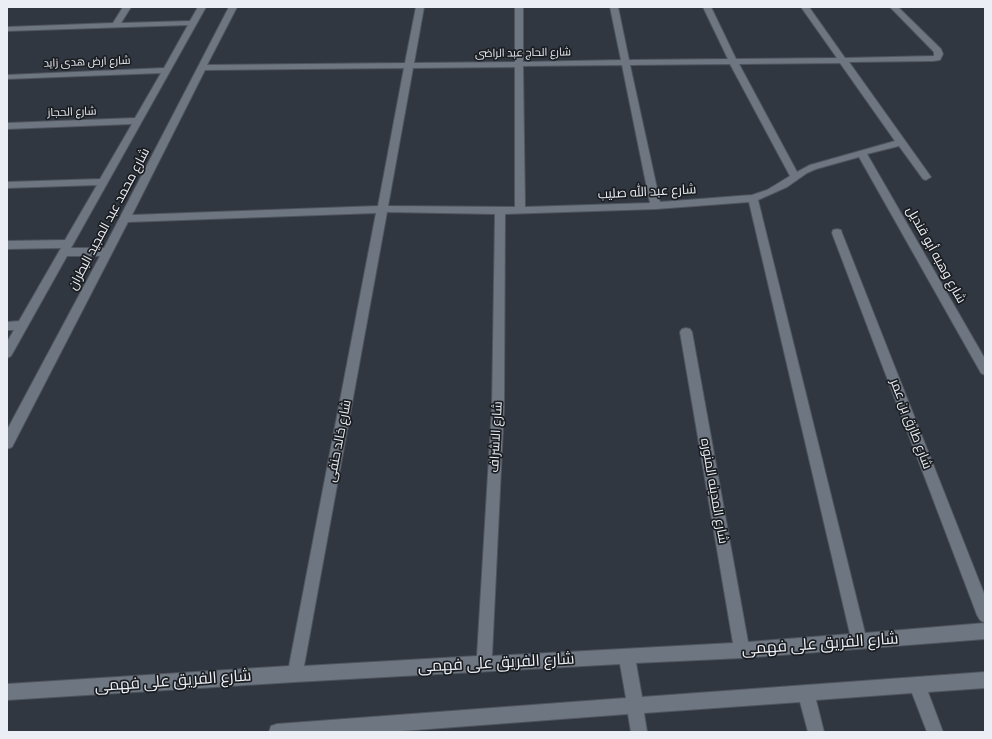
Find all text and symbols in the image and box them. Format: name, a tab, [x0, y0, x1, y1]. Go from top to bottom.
street label: شارع الحاج عبد الراضى	[475, 46, 571, 60]
street label: شارع ارض هدى زايد	[43, 54, 131, 70]
street label: شارع الحجاز	[47, 105, 97, 119]
street label: شارع محمد عبد المجيد البطران	[65, 145, 153, 293]
street label: شارع عبد الله صليب	[597, 182, 697, 202]
street label: شارع وهبه أبو قنديل	[903, 204, 969, 306]
street label: شارع طارق بن عمر	[887, 377, 935, 471]
street label: شارع خالد حنفى	[323, 399, 355, 483]
street label: شارع الاشراف	[486, 401, 506, 473]
street label: شارع المدينه المنوره	[697, 437, 731, 545]
street label: شارع الفريق على فهمى	[741, 629, 899, 659]
street label: شارع الفريق على فهمى	[417, 649, 575, 677]
street label: شارع الفريق على فهمى	[94, 666, 252, 696]

